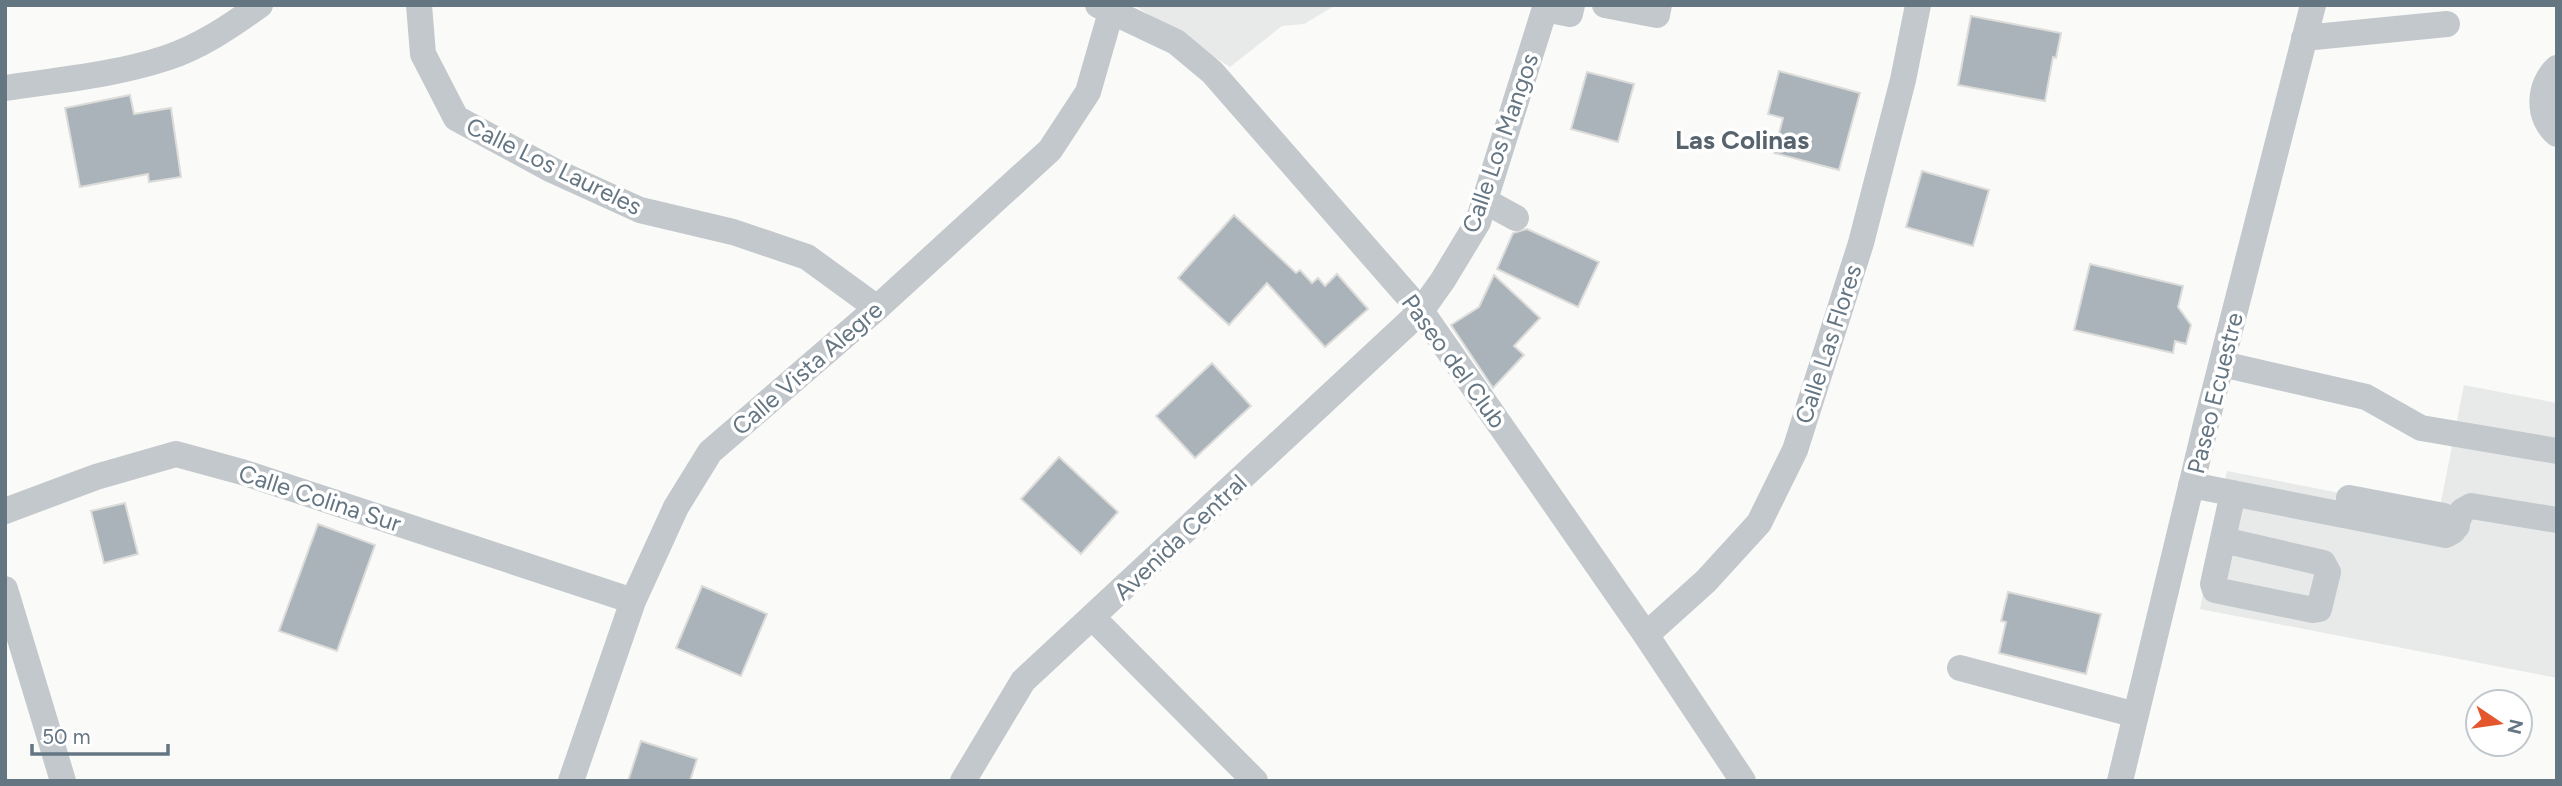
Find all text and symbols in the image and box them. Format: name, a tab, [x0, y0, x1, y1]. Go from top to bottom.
street label: Calle Los Mangos	[1456, 50, 1544, 236]
street label: Calle Los Laureles	[462, 111, 646, 221]
district label: Las Colinas	[1675, 124, 1809, 156]
street label: Calle Las Flores	[1789, 261, 1867, 427]
street label: Paseo del Club	[1396, 288, 1512, 434]
street label: Calle Vista Alegre	[726, 295, 888, 441]
street label: Paseo Ecuestre	[2181, 309, 2249, 477]
street label: Calle Colina Sur	[235, 458, 405, 538]
street label: Avenida Central	[1108, 468, 1252, 606]
north arrow	[2464, 688, 2534, 758]
scale bar	[32, 712, 168, 756]
text: N	[2502, 717, 2528, 736]
text: 50 m	[42, 724, 91, 749]

